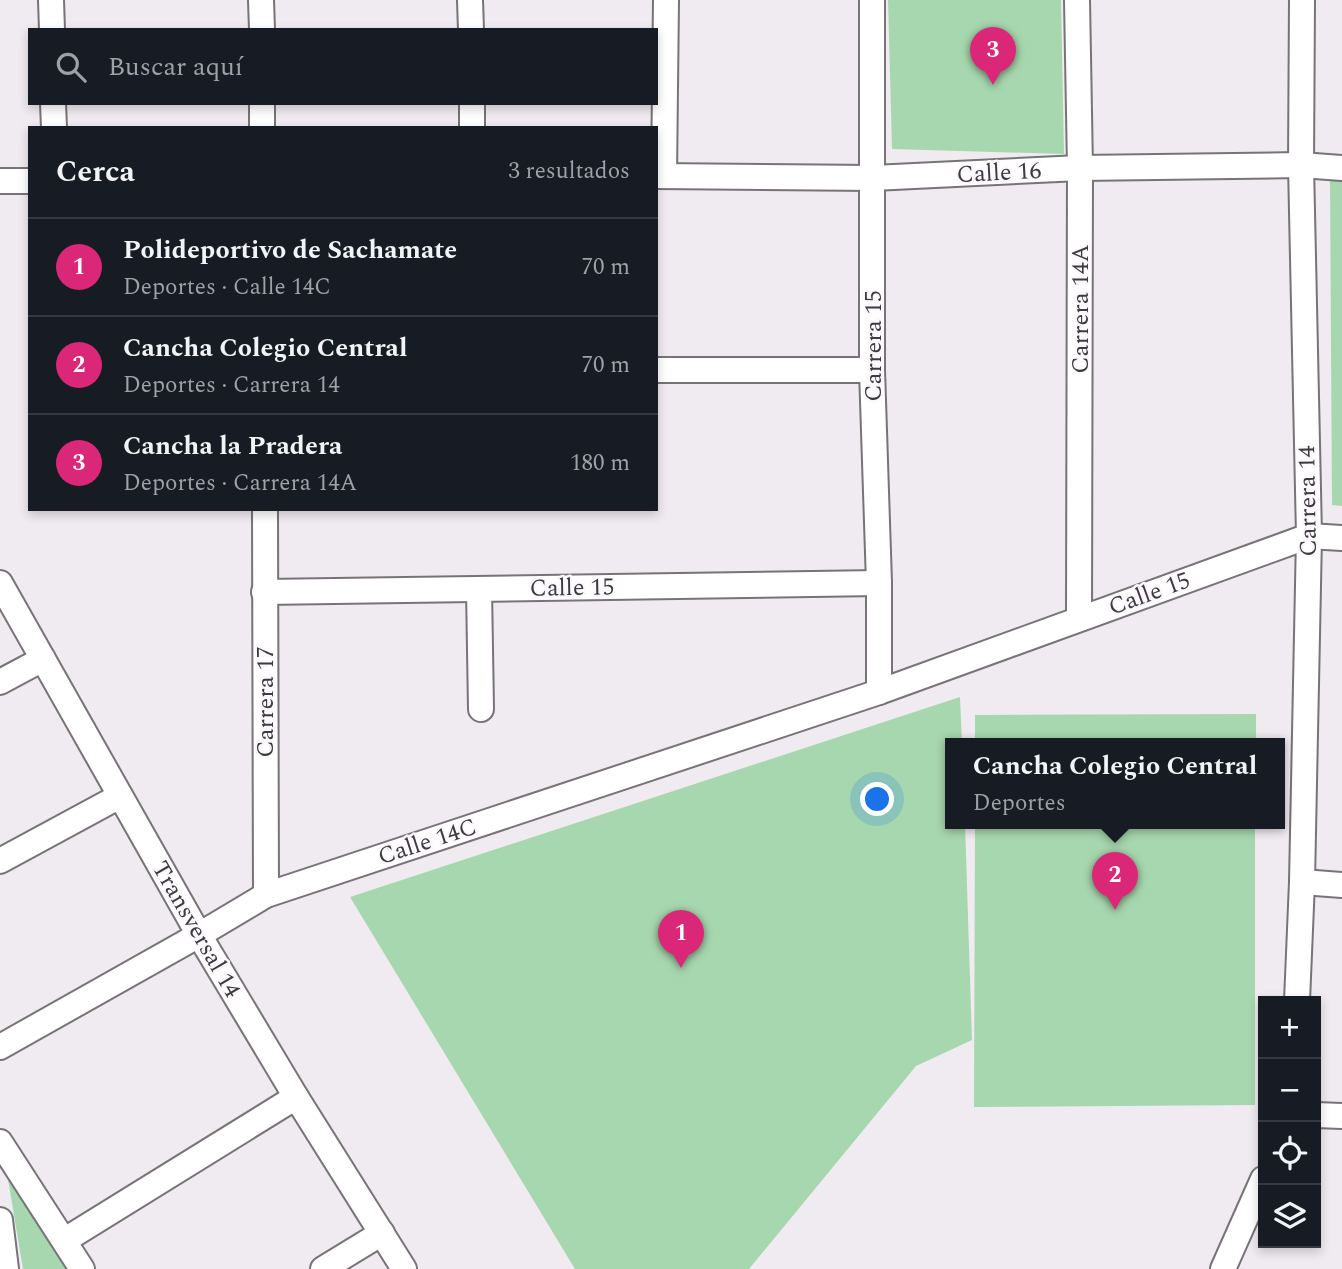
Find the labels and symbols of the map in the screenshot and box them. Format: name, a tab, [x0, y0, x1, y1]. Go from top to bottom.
pin: 3	[970, 27, 1016, 85]
street label: Calle 16	[956, 153, 1042, 193]
street label: Carrera 14A	[1063, 244, 1099, 374]
street label: Carrera 15	[856, 290, 892, 402]
street label: Carrera 14	[1289, 445, 1327, 557]
street label: Calle 15	[1103, 563, 1195, 625]
street label: Calle 15	[529, 569, 615, 607]
street label: Carrera 17	[248, 646, 284, 758]
your location	[860, 782, 894, 816]
street label: Calle 14C	[373, 809, 481, 875]
pin: 2	[1092, 852, 1138, 910]
street label: Transversal 14	[142, 854, 250, 1005]
pin: 1	[658, 910, 704, 968]

